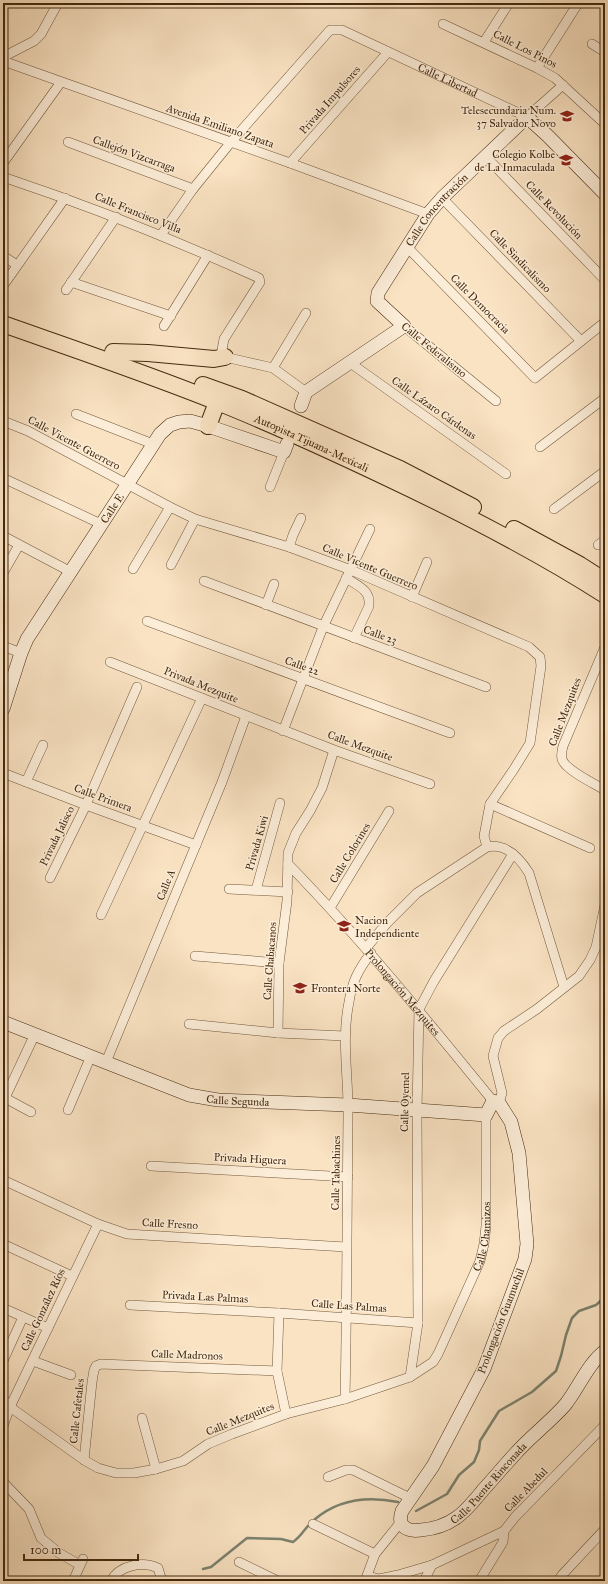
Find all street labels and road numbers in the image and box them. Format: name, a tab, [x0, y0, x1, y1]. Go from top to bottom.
street label: Calle Los Pinos	[491, 27, 559, 71]
street label: Calle Libertad	[416, 60, 480, 100]
street label: Privada Impulsores	[297, 63, 363, 137]
street label: Avenida Emiliano Zapata	[163, 101, 276, 151]
street label: Callejón Vizcarraga	[91, 133, 177, 175]
street label: Calle Concentración	[403, 171, 470, 249]
street label: Calle Revolución	[523, 178, 585, 242]
street label: Calle Francisco Villa	[93, 190, 184, 236]
street label: Calle Sindicalismo	[487, 227, 554, 296]
street label: Calle Democracia	[448, 272, 513, 337]
street label: Calle Federalismo	[399, 320, 470, 381]
street label: Calle Lázaro Cárdenas	[389, 374, 479, 442]
street label: Autopista Tijuana-Mexicali	[252, 411, 371, 474]
street label: Calle Vicente Guerrero	[26, 413, 123, 473]
street label: Calle E	[97, 491, 126, 526]
street label: Calle Vicente Guerrero	[320, 541, 420, 593]
street label: Calle 23	[361, 623, 399, 647]
street label: Calle 22	[283, 654, 322, 678]
street label: Privada Mezquite	[161, 664, 241, 707]
street label: Calle Mezquites	[546, 676, 585, 749]
street label: Calle Mezquite	[325, 728, 395, 765]
street label: Calle Primera	[72, 781, 134, 815]
street label: Privada Jalisco	[37, 804, 78, 868]
street label: Privada Kiwi	[243, 814, 271, 872]
street label: Calle Colorines	[327, 820, 373, 886]
street label: Calle A	[154, 867, 178, 902]
street label: Calle Chabacanos	[261, 922, 279, 1000]
street label: Prolongación Mezquites	[362, 946, 443, 1038]
street label: Calle Oyemel	[398, 1072, 412, 1132]
street label: Calle Segunda	[205, 1092, 270, 1108]
street label: Calle Tabachines	[329, 1135, 343, 1211]
street label: Privada Higuera	[213, 1151, 287, 1167]
street label: Calle Chamizos	[470, 1202, 493, 1273]
street label: Calle Fresno	[142, 1216, 199, 1232]
street label: Prolongación Guamuchil	[475, 1266, 527, 1376]
street label: Calle González Ríos	[18, 1267, 68, 1353]
street label: Privada Las Palmas	[161, 1288, 249, 1306]
street label: Calle Las Palmas	[311, 1297, 387, 1315]
street label: Calle Madronos	[151, 1347, 223, 1363]
street label: Calle Cafetales	[67, 1378, 87, 1444]
street label: Calle Mezquites	[204, 1399, 276, 1440]
street label: Calle Puente Rinconada	[448, 1439, 529, 1526]
street label: Calle Abedul	[502, 1465, 550, 1515]

